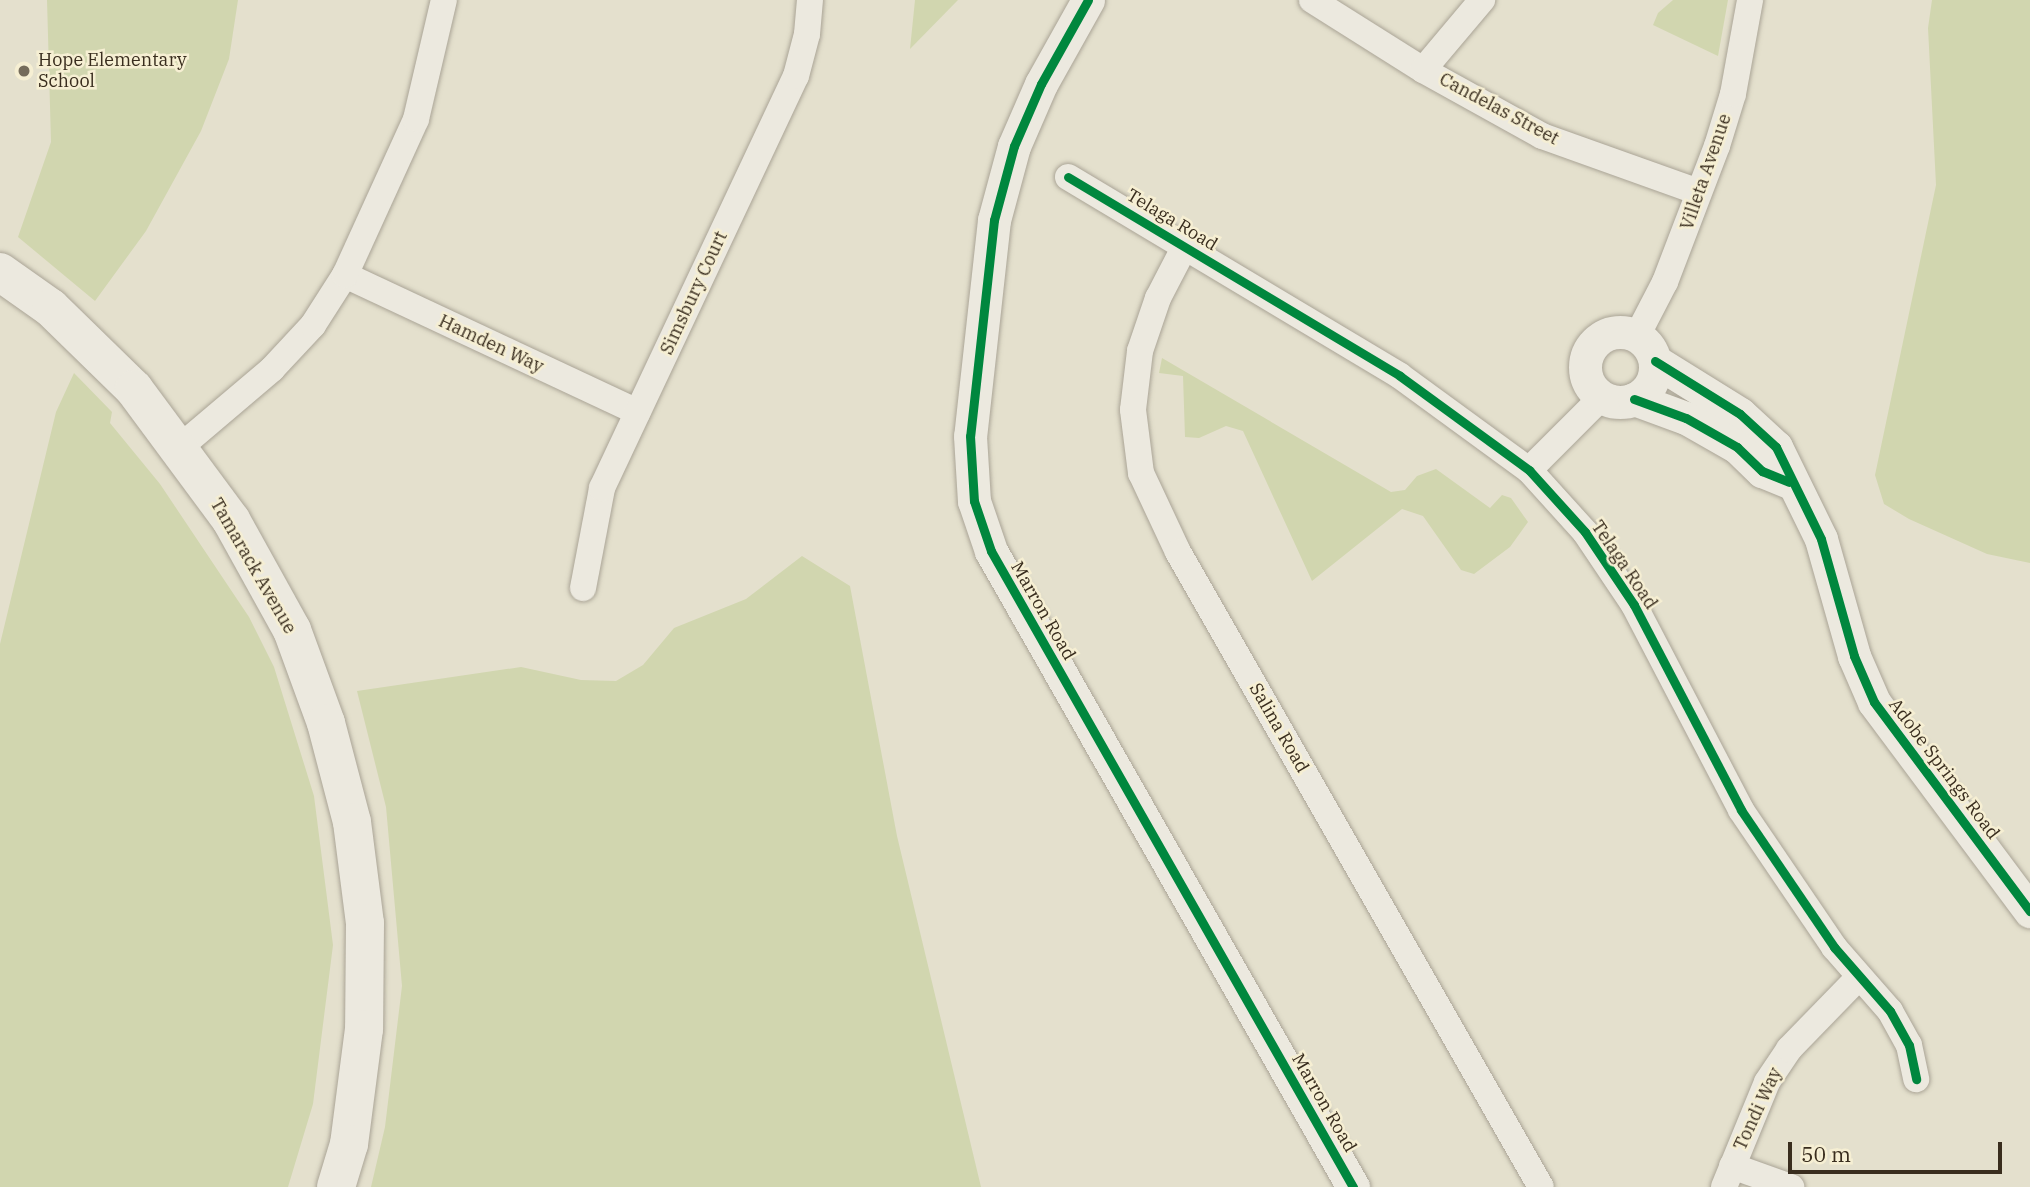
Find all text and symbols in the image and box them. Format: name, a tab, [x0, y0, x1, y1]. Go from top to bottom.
place label: Hope Elementary School	[38, 50, 187, 92]
marker: Hope Elementary School	[16, 63, 32, 79]
street label: Candelas Street	[1436, 68, 1562, 150]
street label: Villeta Avenue	[1676, 111, 1736, 233]
street label: Telaga Road	[1123, 184, 1221, 256]
street label: Simsbury Court	[656, 228, 732, 358]
street label: Hamden Way	[435, 310, 547, 378]
street label: Tamarack Avenue	[205, 494, 301, 638]
street label: Telaga Road	[1586, 517, 1662, 613]
street label: Marron Road	[1006, 558, 1080, 664]
street label: Salina Road	[1245, 679, 1313, 777]
street label: Adobe Springs Road	[1884, 694, 2004, 844]
street label: Marron Road	[1287, 1050, 1361, 1156]
street label: Tondi Way	[1729, 1064, 1787, 1154]
scale bar	[1792, 1128, 2006, 1172]
text: 50 m	[1801, 1140, 1851, 1168]

